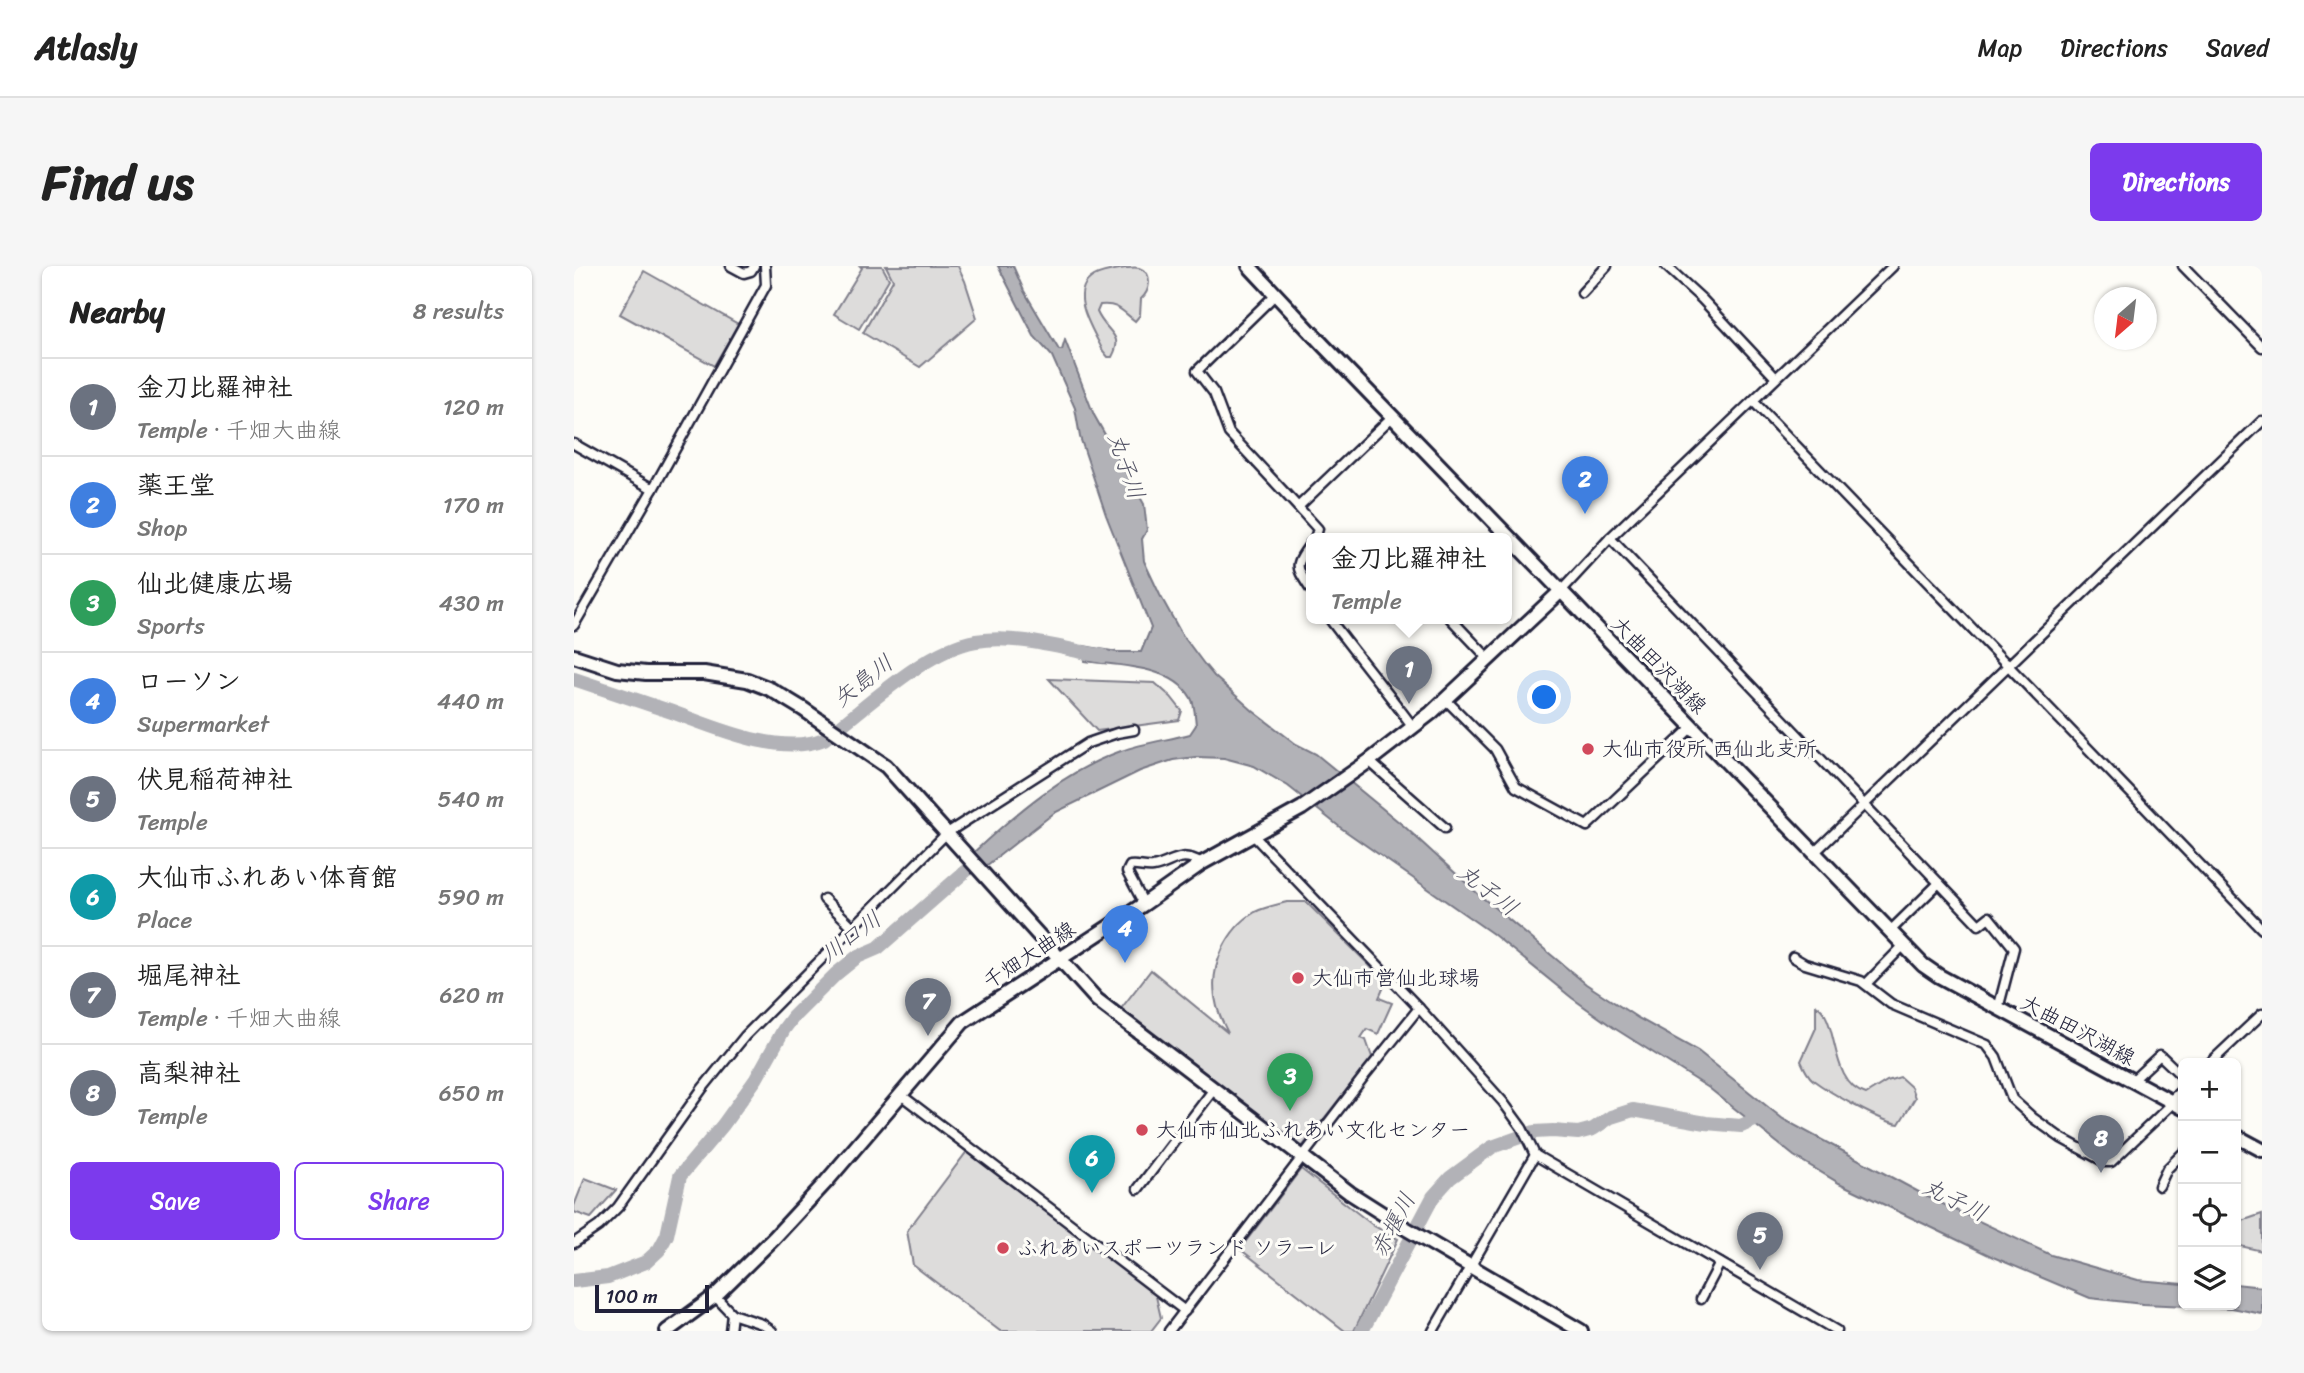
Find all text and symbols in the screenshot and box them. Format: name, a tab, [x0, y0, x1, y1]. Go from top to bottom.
text: Atlasly	[35, 19, 137, 77]
text: Map	[1978, 27, 2022, 69]
text: Directions	[2060, 27, 2168, 69]
text: Saved	[2206, 27, 2269, 69]
text: Find us	[42, 139, 194, 226]
button: Directions	[2090, 143, 2262, 221]
text: Nearby	[70, 285, 165, 339]
north arrow	[2094, 287, 2157, 350]
text: 8 results	[413, 291, 504, 332]
text: 金刀比羅神社	[137, 364, 293, 410]
text: 1	[88, 387, 98, 428]
text: 120 m	[443, 387, 504, 428]
text: Temple · 千畑大曲線	[137, 410, 341, 451]
water label: 丸子川	[1095, 427, 1157, 505]
pin: 2	[1562, 456, 1608, 514]
text: 薬王堂	[137, 462, 215, 508]
text: 2	[86, 485, 100, 526]
text: 170 m	[443, 485, 504, 526]
text: Shop	[137, 508, 187, 549]
popup	[1306, 533, 1512, 624]
text: 金刀比羅神社	[1331, 535, 1487, 581]
text: 仙北健康広場	[137, 560, 293, 606]
text: Temple	[1331, 581, 1402, 622]
text: 3	[87, 583, 99, 624]
text: 430 m	[439, 583, 504, 624]
text: Sports	[137, 606, 205, 647]
street label: 大曲田沢湖線	[1602, 606, 1716, 724]
water label: 矢島川	[823, 644, 903, 718]
pin: 1	[1386, 646, 1432, 704]
text: ローソン	[137, 658, 241, 704]
your location	[1527, 680, 1561, 714]
text: 4	[86, 681, 100, 722]
text: 440 m	[437, 681, 504, 722]
text: Supermarket	[137, 704, 269, 745]
place label: 大仙市役所 西仙北支所	[1602, 730, 1817, 768]
marker: 大仙市役所 西仙北支所	[1580, 741, 1596, 757]
text: 伏見稲荷神社	[137, 756, 293, 802]
text: 5	[86, 779, 100, 820]
text: 540 m	[437, 779, 504, 820]
text: Temple	[137, 802, 208, 843]
water label: 丸子川	[1448, 853, 1528, 927]
text: 大仙市ふれあい体育館	[137, 854, 397, 900]
text: 6	[86, 877, 100, 918]
text: 590 m	[438, 877, 504, 918]
text: Place	[137, 900, 192, 941]
water label: 川口川	[811, 900, 891, 974]
pin: 4	[1102, 905, 1148, 963]
street label: 千畑大曲線	[975, 910, 1083, 1000]
text: 堀尾神社	[137, 952, 241, 998]
place label: 大仙市営仙北球場	[1312, 959, 1480, 997]
marker: 大仙市営仙北球場	[1290, 970, 1306, 986]
text: 7	[86, 975, 100, 1016]
text: 620 m	[439, 975, 504, 1016]
pin: 7	[905, 978, 951, 1036]
street label: 大曲田沢湖線	[2013, 984, 2143, 1076]
text: Temple · 千畑大曲線	[137, 998, 341, 1039]
text: 高梨神社	[137, 1050, 241, 1096]
pin: 3	[1267, 1053, 1313, 1111]
map controls	[2178, 1058, 2241, 1310]
button: +	[2178, 1058, 2241, 1121]
text: 8	[86, 1073, 100, 1114]
text: 650 m	[439, 1073, 504, 1114]
text: Temple	[137, 1096, 208, 1137]
place label: 大仙市仙北ふれあい文化センター	[1156, 1111, 1470, 1149]
pin: 8	[2078, 1115, 2124, 1173]
button: −	[2178, 1121, 2241, 1184]
marker: 大仙市仙北ふれあい文化センター	[1134, 1122, 1150, 1138]
pin: 6	[1069, 1135, 1115, 1193]
button: Save	[70, 1162, 280, 1240]
button: Share	[294, 1162, 504, 1240]
water label: 丸子川	[1915, 1166, 1995, 1234]
button: locate	[2178, 1184, 2241, 1247]
water label: 赤堰川	[1359, 1185, 1427, 1265]
pin: 5	[1737, 1212, 1783, 1270]
place label: ふれあいスポーツランド ソラーレ	[1017, 1229, 1336, 1267]
marker: ふれあいスポーツランド ソラーレ	[995, 1240, 1011, 1256]
button: layers	[2178, 1247, 2241, 1310]
text: 100 m	[606, 1280, 658, 1313]
scale bar	[595, 1282, 709, 1314]

